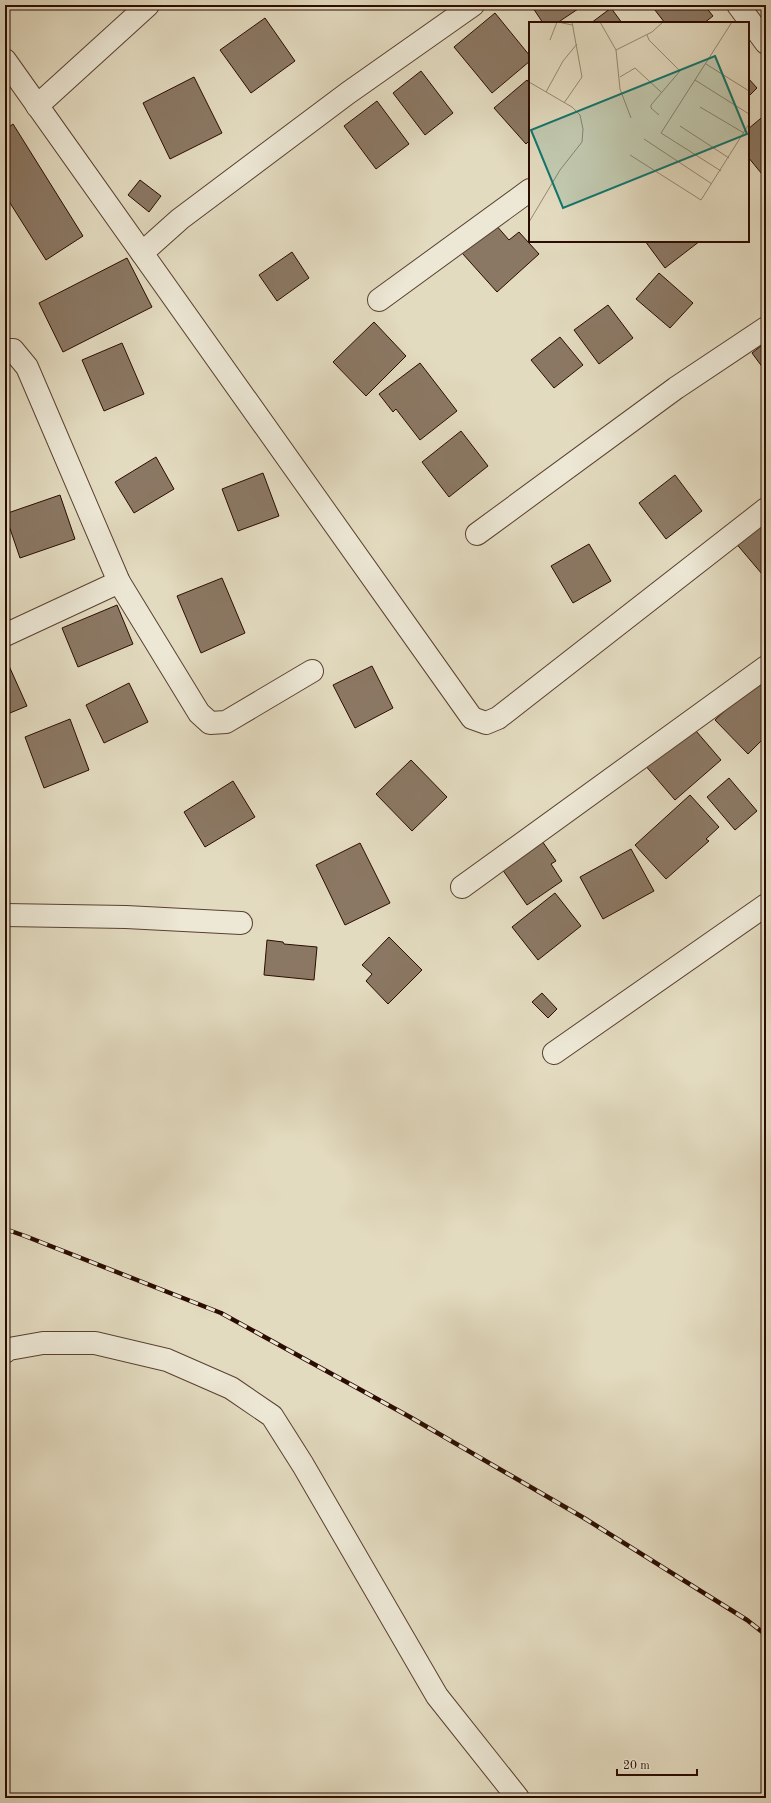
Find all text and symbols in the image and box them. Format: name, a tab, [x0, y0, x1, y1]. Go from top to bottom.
inset map	[529, 22, 749, 242]
scale bar	[617, 1751, 697, 1777]
text: 20 m	[623, 1760, 650, 1772]

